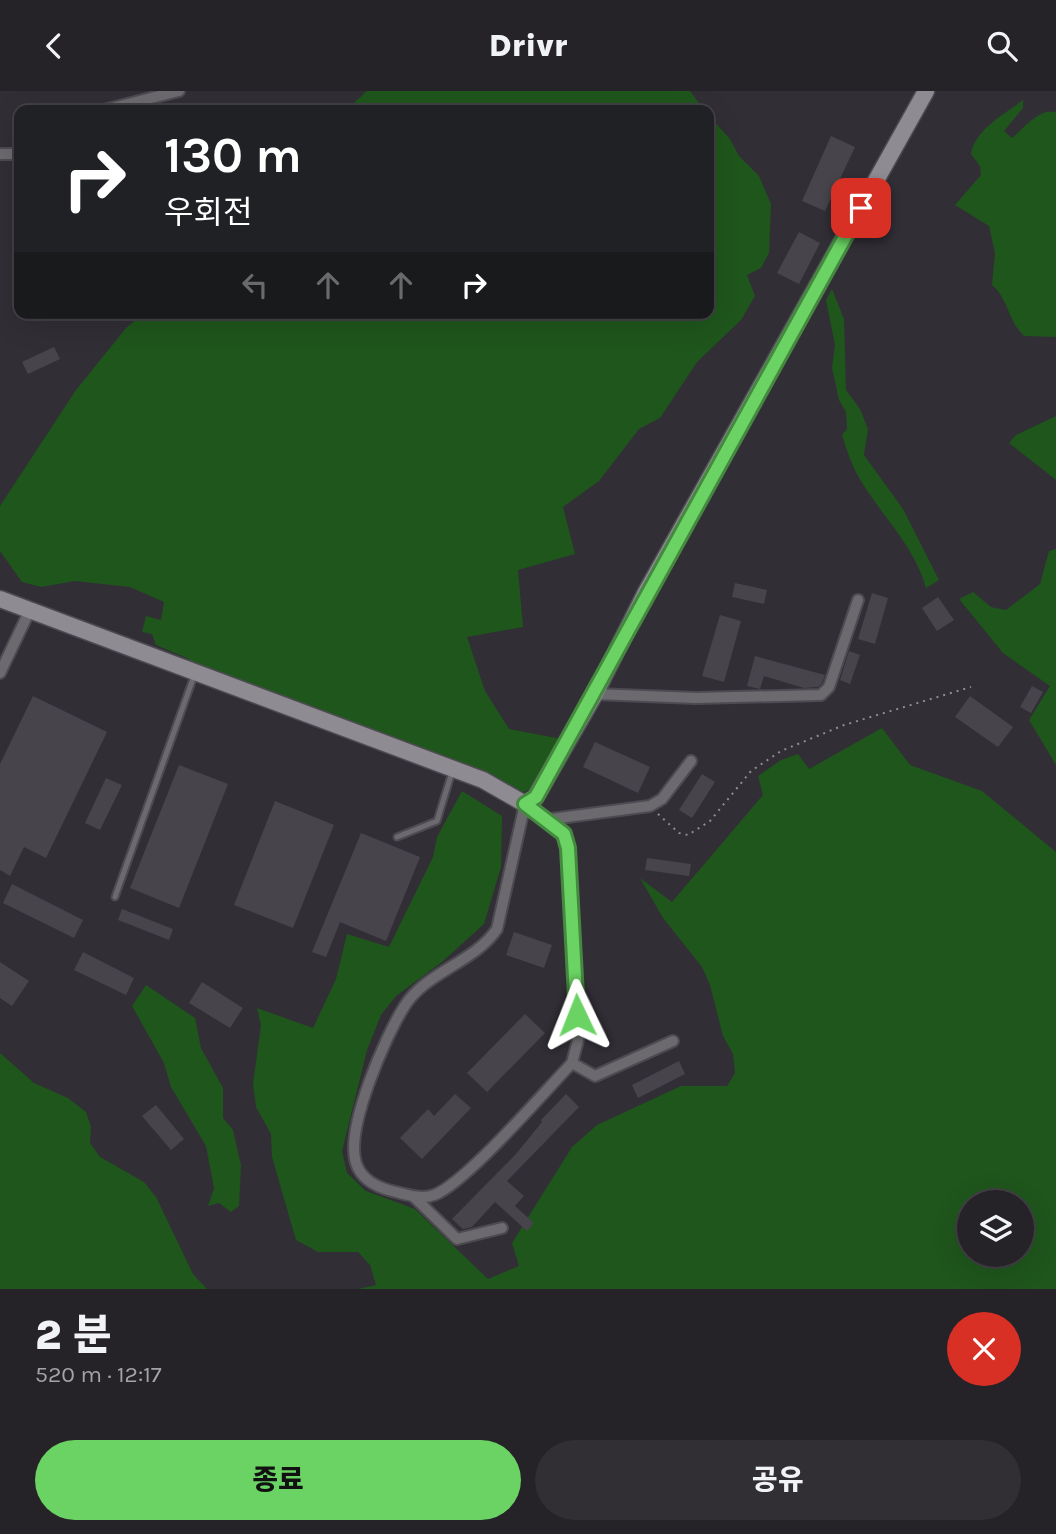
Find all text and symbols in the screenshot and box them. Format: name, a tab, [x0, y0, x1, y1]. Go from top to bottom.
icon: back	[35, 27, 73, 65]
text: Drivr	[489, 27, 567, 64]
icon: search	[983, 27, 1021, 65]
text: 130 m	[164, 127, 302, 184]
icon: right	[49, 133, 140, 224]
pin	[831, 178, 891, 238]
icon: arrive	[842, 189, 880, 227]
text: 우회전	[164, 194, 252, 231]
icon: left	[236, 266, 274, 304]
icon: ahead	[309, 266, 347, 304]
icon: ahead	[382, 266, 420, 304]
icon: right	[455, 266, 493, 304]
position arrow	[540, 978, 614, 1052]
map controls	[957, 1190, 1034, 1267]
button: layers	[957, 1190, 1034, 1267]
text: 2 분	[35, 1310, 112, 1360]
button: close	[947, 1312, 1021, 1386]
text: 520 m · 12:17	[35, 1361, 162, 1388]
button: 종료	[35, 1440, 521, 1520]
button: 공유	[535, 1440, 1021, 1520]

